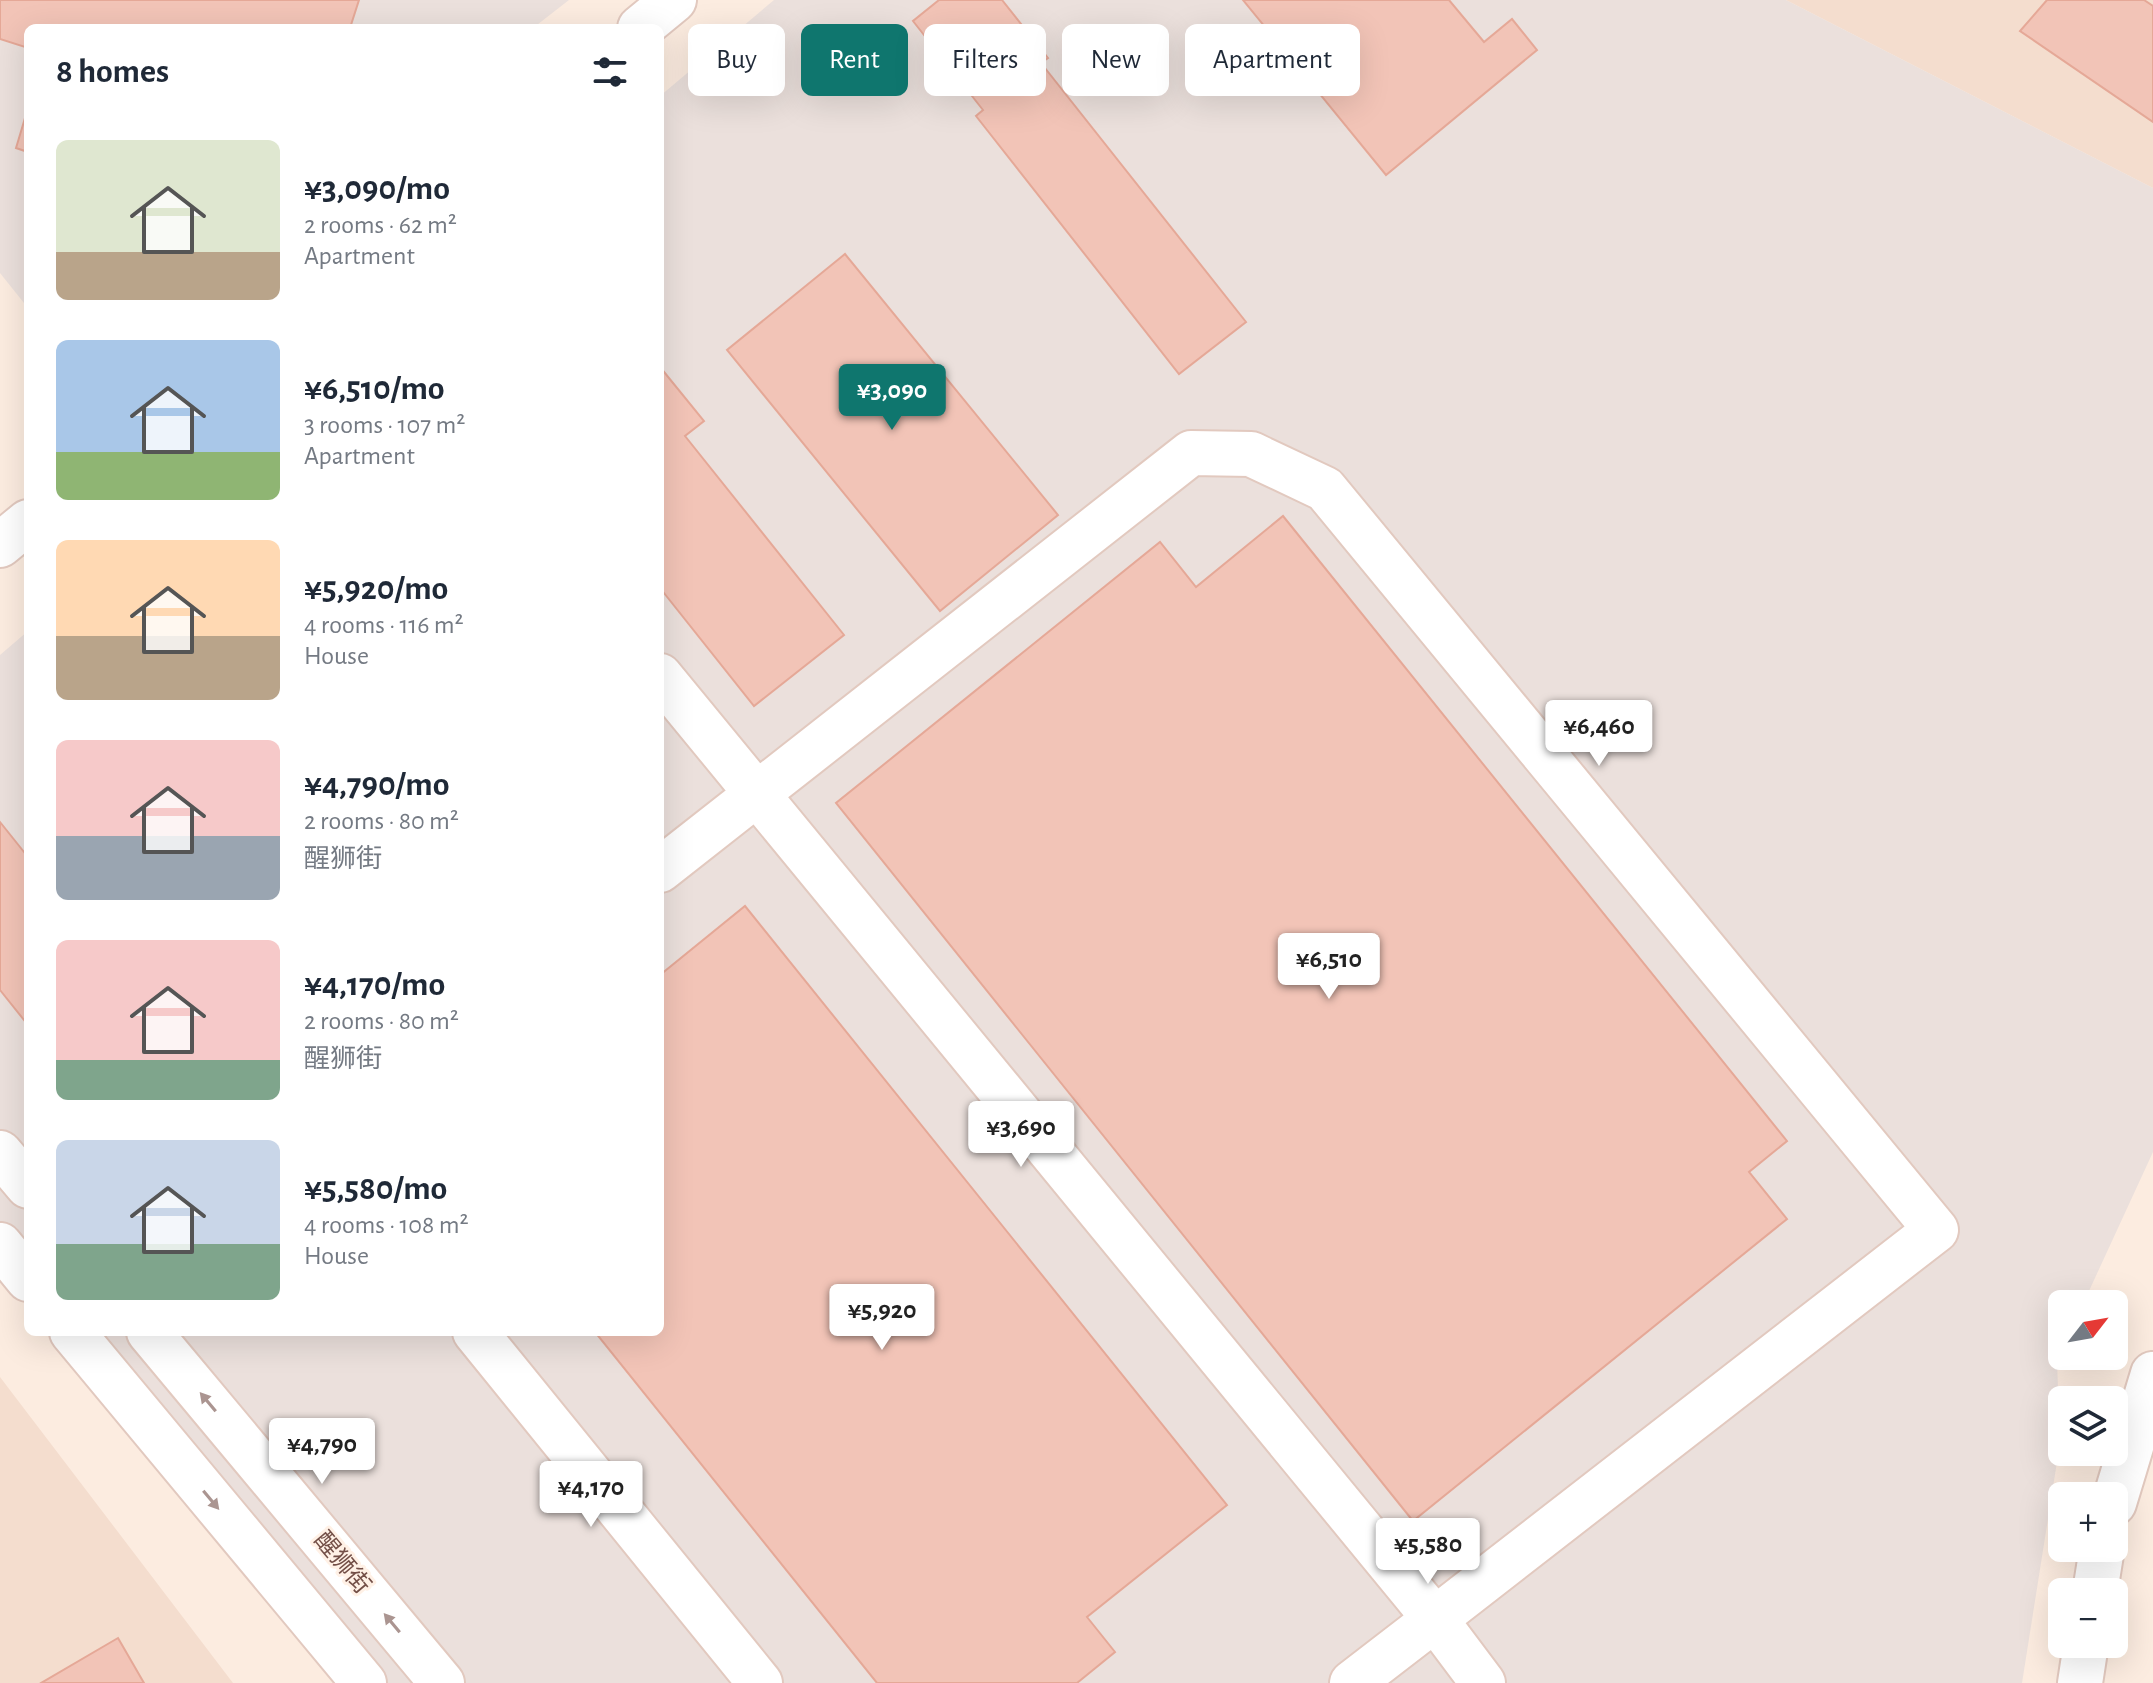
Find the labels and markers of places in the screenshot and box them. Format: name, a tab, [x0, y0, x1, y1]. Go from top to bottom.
pin: ¥3,090	[827, 364, 957, 432]
pin: ¥6,460	[1534, 700, 1664, 768]
pin: ¥6,510	[1264, 933, 1394, 1001]
pin: ¥3,690	[956, 1101, 1086, 1169]
pin: ¥5,920	[817, 1284, 947, 1352]
pin: ¥4,790	[257, 1418, 387, 1486]
pin: ¥4,170	[526, 1461, 656, 1529]
pin: ¥5,580	[1363, 1518, 1493, 1586]

